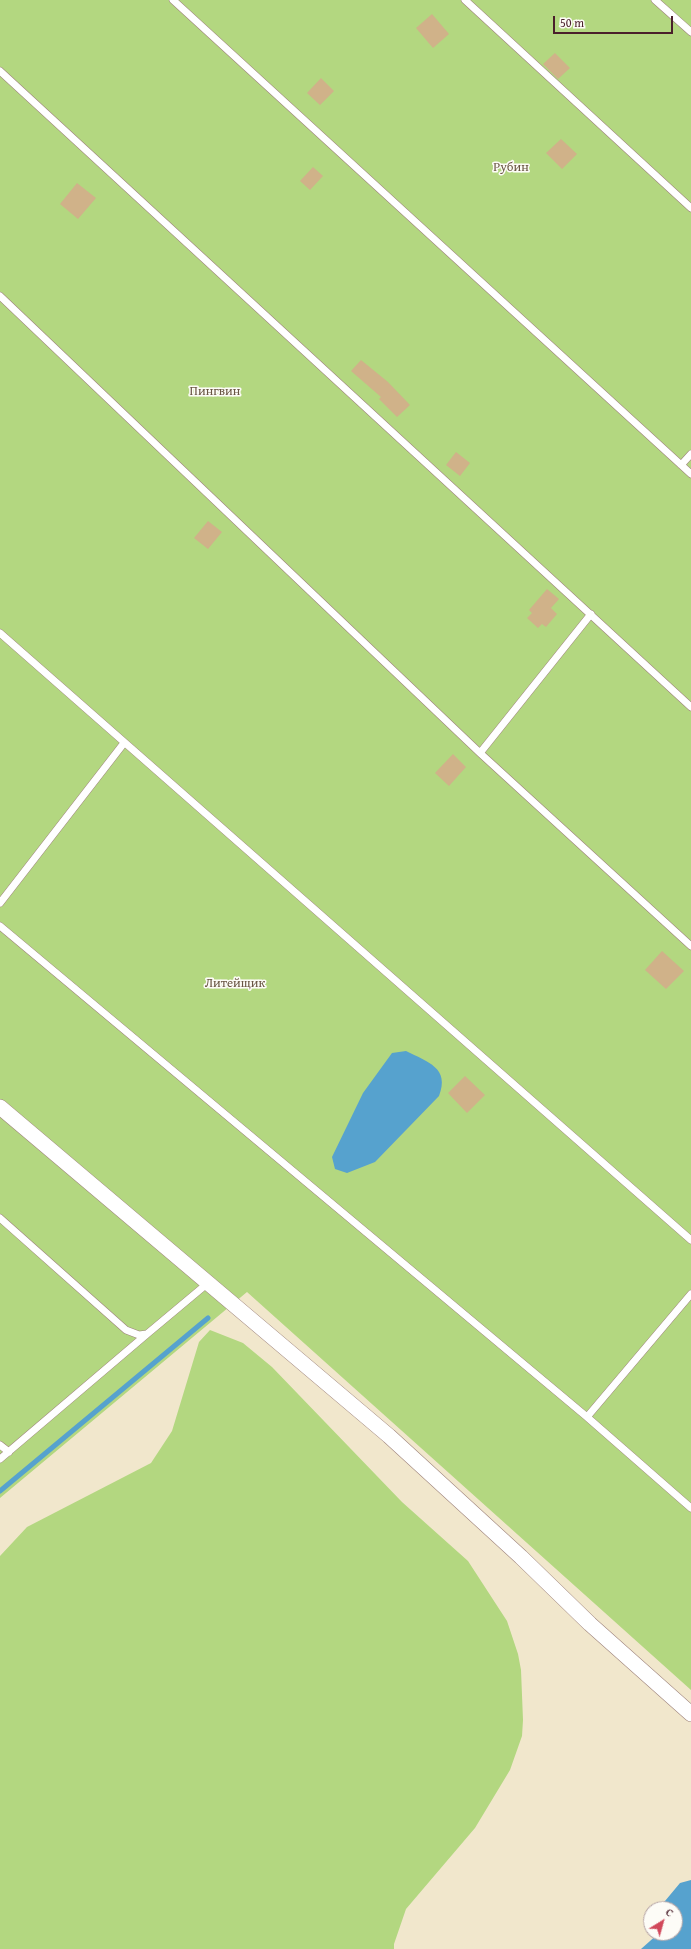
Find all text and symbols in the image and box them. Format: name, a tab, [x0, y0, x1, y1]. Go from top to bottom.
scale bar	[555, 8, 675, 34]
text: 50 m	[560, 14, 584, 31]
park label: Рубин	[493, 160, 529, 176]
park label: Пингвин	[190, 384, 240, 400]
park label: Литейщик	[205, 976, 265, 992]
north arrow	[643, 1901, 683, 1941]
text: С	[662, 1904, 677, 1920]

